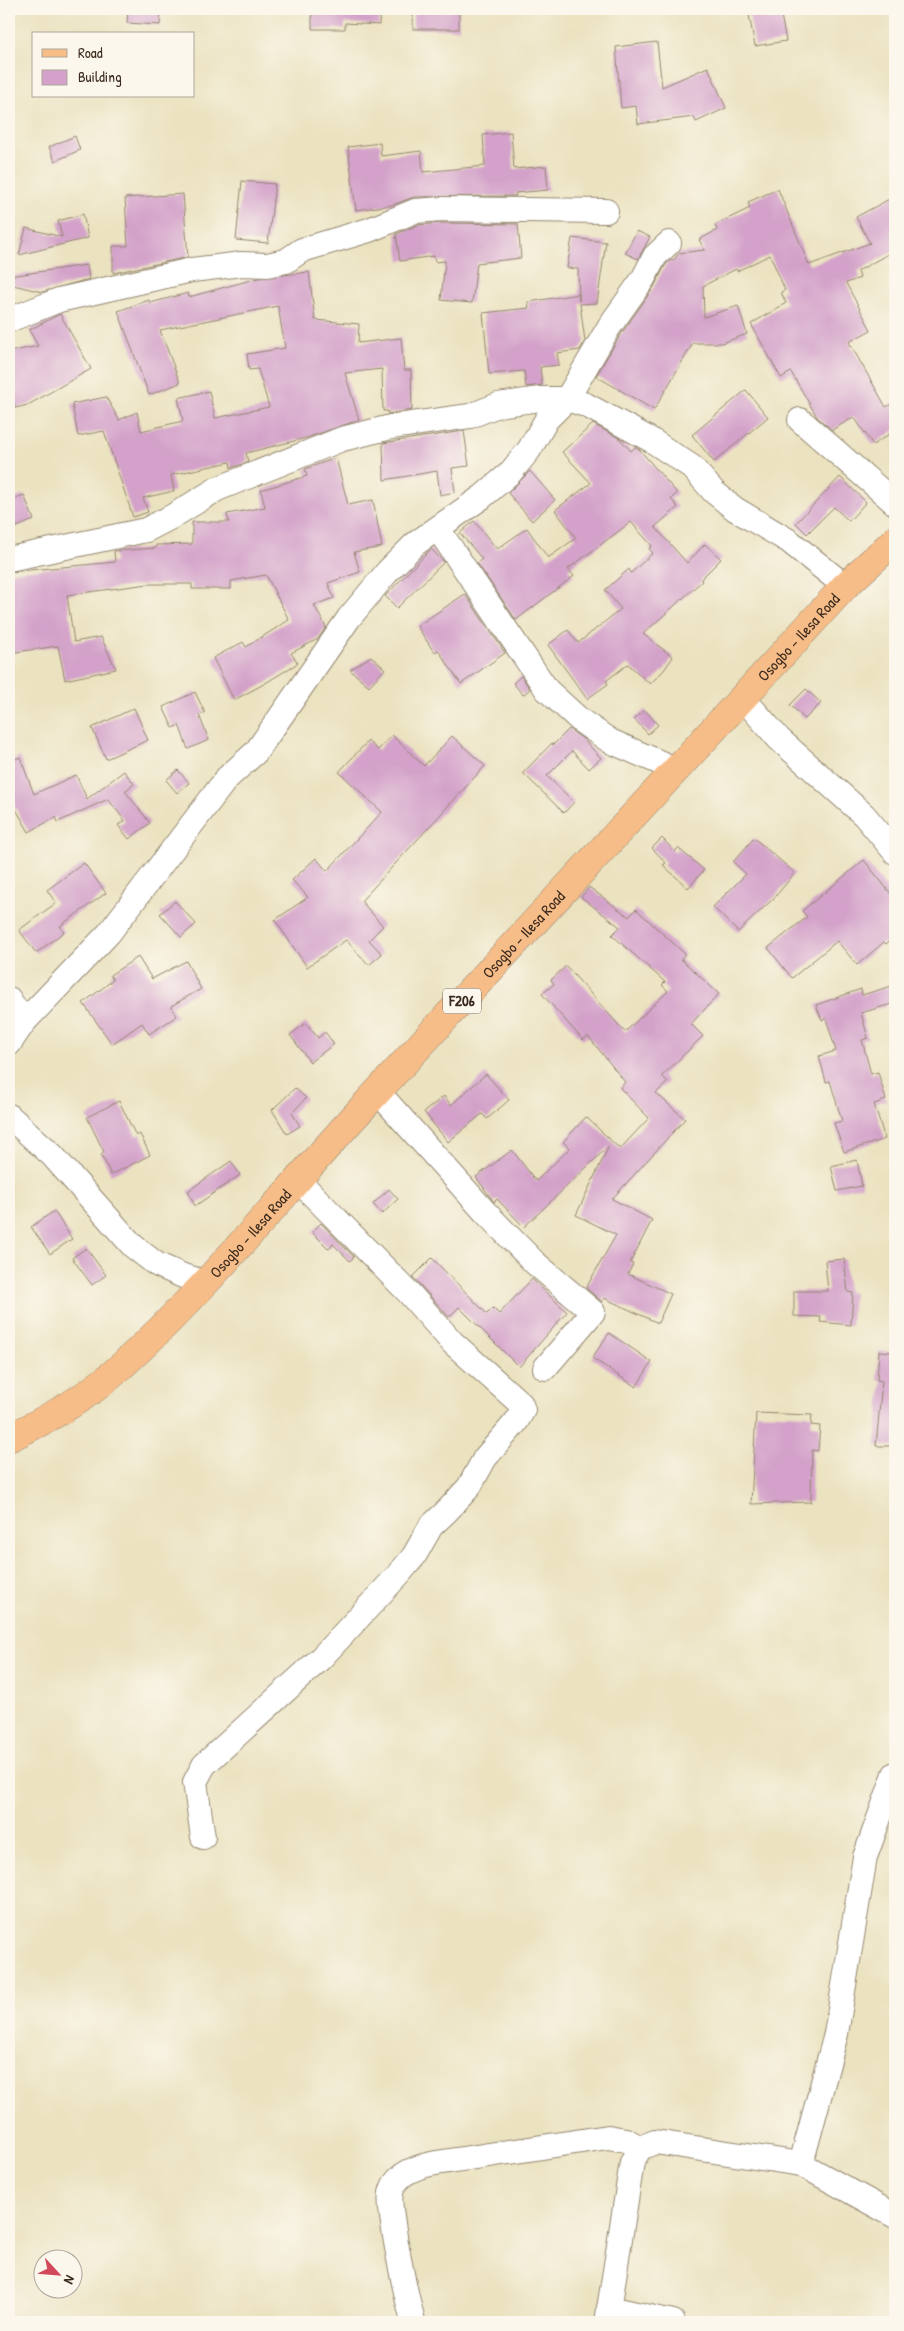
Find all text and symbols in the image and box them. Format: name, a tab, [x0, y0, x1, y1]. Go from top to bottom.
legend	[32, 32, 195, 98]
text: Road	[78, 42, 103, 63]
text: Building	[78, 66, 122, 87]
street label: Osogbo - Ilesa Road	[752, 588, 844, 686]
street label: Osogbo - Ilesa Road	[477, 886, 570, 983]
road number: F206	[443, 988, 481, 1014]
street label: Osogbo - Ilesa Road	[205, 1184, 296, 1283]
north arrow	[32, 2248, 82, 2298]
text: N	[60, 2272, 80, 2288]

